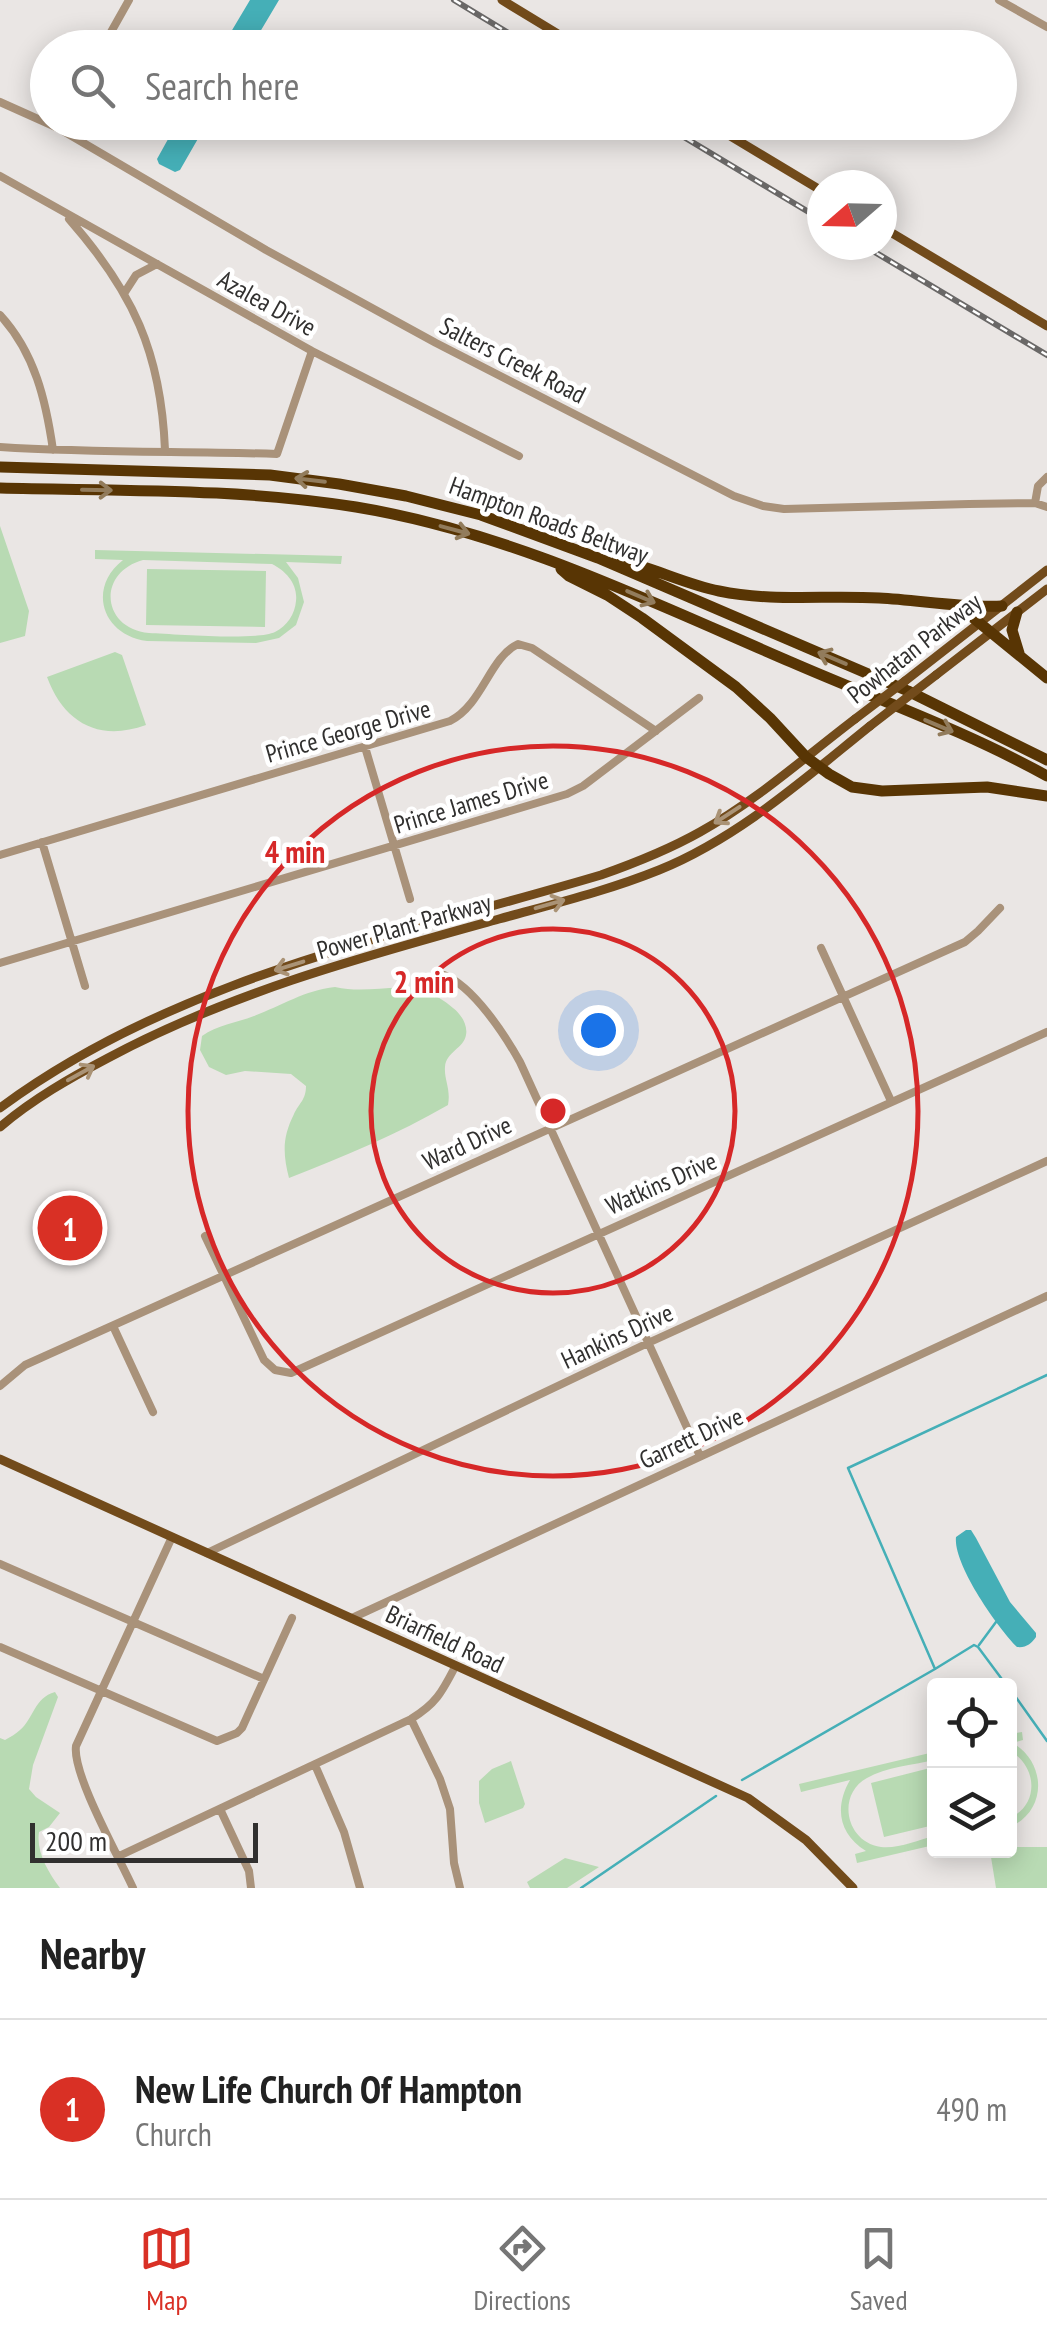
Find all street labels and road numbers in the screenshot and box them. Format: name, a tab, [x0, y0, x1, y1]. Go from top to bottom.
street label: Azalea Drive	[212, 263, 322, 343]
street label: Salters Creek Road	[435, 310, 591, 410]
street label: Hampton Roads Beltway	[445, 469, 654, 571]
street label: Powhatan Parkway	[841, 585, 988, 710]
street label: Prince George Drive	[262, 692, 434, 770]
street label: Prince James Drive	[390, 763, 552, 841]
street label: Power Plant Parkway	[313, 886, 495, 966]
street label: Ward Drive	[417, 1109, 517, 1177]
street label: Watkins Drive	[601, 1144, 721, 1222]
street label: Hankins Drive	[556, 1296, 678, 1376]
street label: Garrett Drive	[634, 1400, 748, 1476]
street label: Briarfield Road	[381, 1598, 509, 1680]

